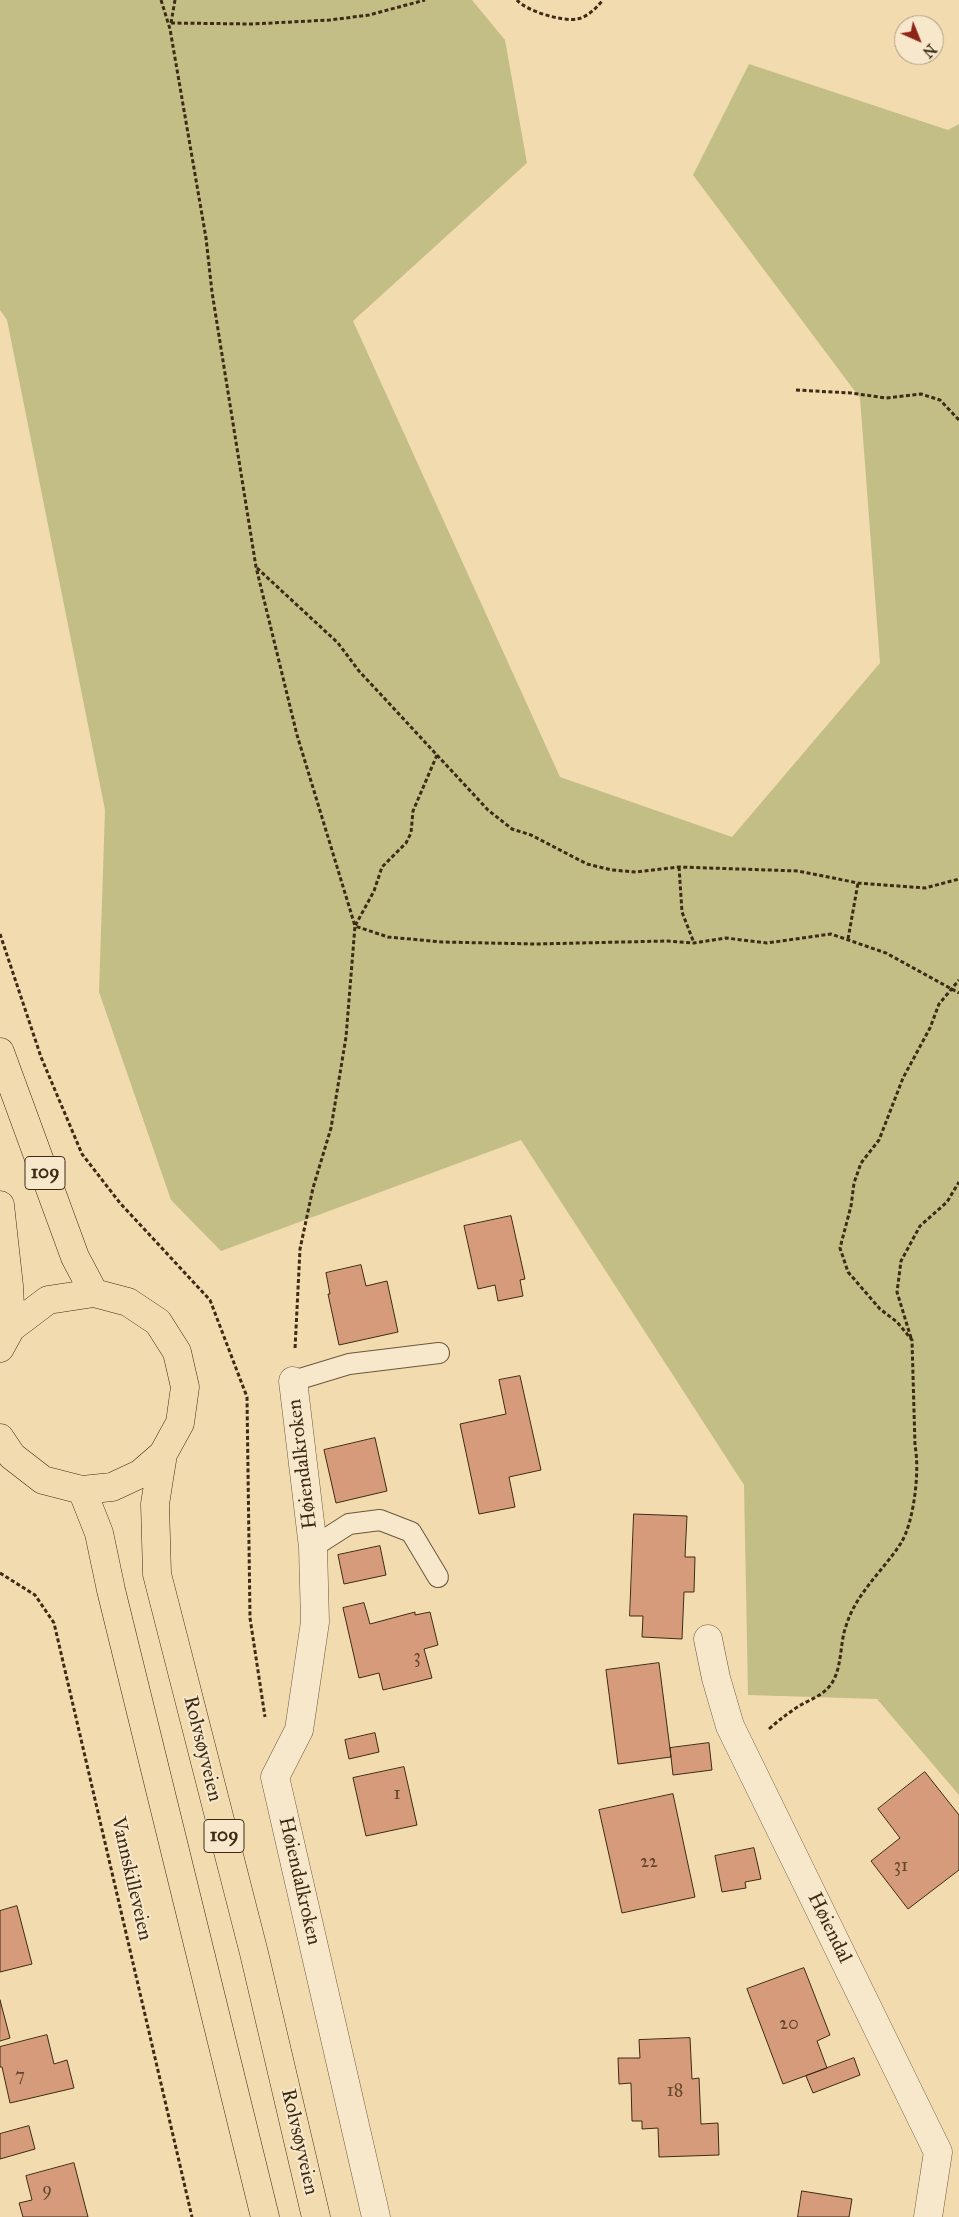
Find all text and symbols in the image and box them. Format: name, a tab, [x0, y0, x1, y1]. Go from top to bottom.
north arrow	[894, 15, 944, 65]
text: N	[919, 40, 939, 61]
road number: 109	[25, 1156, 65, 1190]
street label: Høiendalkroken	[283, 1398, 323, 1530]
house number: 3	[413, 1647, 421, 1669]
street label: Rolvsøyveien	[177, 1694, 227, 1804]
house number: 1	[393, 1784, 401, 1806]
street label: Vannskilleveien	[105, 1815, 157, 1943]
street label: Høiendalkroken	[273, 1815, 325, 1947]
road number: 109	[204, 1820, 244, 1852]
house number: 22	[640, 1852, 658, 1874]
house number: 31	[894, 1856, 908, 1878]
street label: Høiendal	[802, 1889, 856, 1967]
house number: 20	[779, 2014, 799, 2036]
house number: 7	[15, 2066, 25, 2088]
house number: 18	[667, 2081, 683, 2103]
street label: Rolvsøyveien	[275, 2087, 323, 2197]
house number: 9	[42, 2180, 52, 2202]

